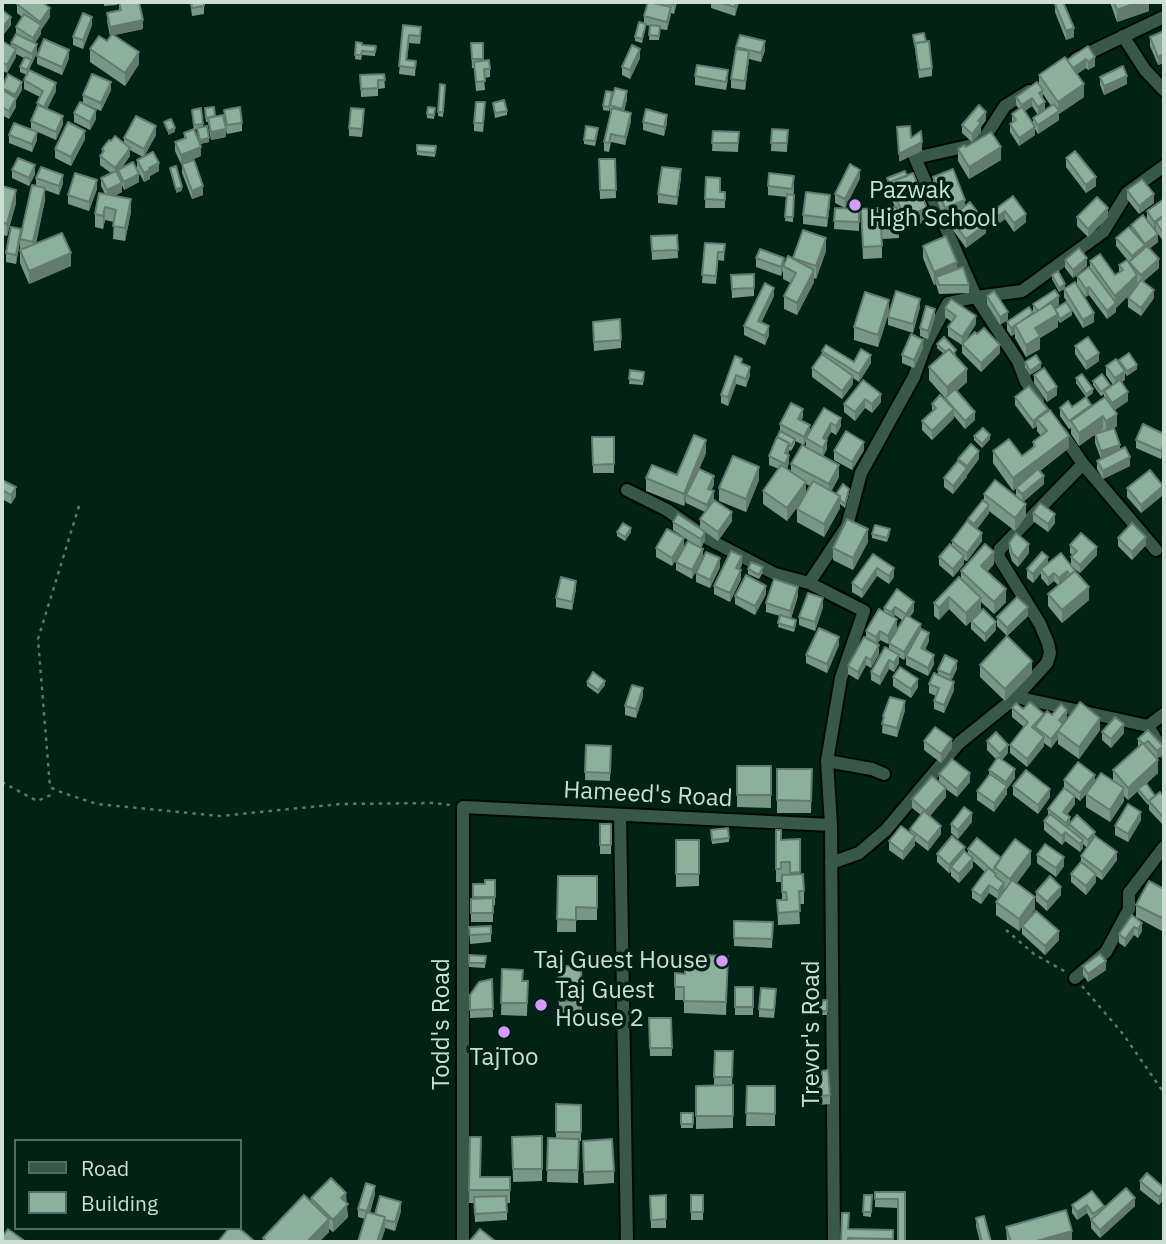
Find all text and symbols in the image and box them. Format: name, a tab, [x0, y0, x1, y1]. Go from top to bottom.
place label: Pazwak High School	[869, 177, 997, 233]
marker: Pazwak High School	[847, 197, 863, 213]
street label: Hameed's Road	[563, 776, 733, 814]
place label: Taj Guest House	[533, 947, 708, 975]
marker: Taj Guest House	[714, 953, 730, 969]
street label: Todd's Road	[428, 958, 456, 1090]
street label: Trevor's Road	[798, 960, 826, 1108]
place label: Taj Guest House 2	[555, 977, 655, 1033]
marker: Taj Guest House 2	[533, 997, 549, 1013]
marker: TajToo	[496, 1024, 512, 1040]
place label: TajToo	[470, 1044, 538, 1072]
legend	[14, 1139, 242, 1230]
text: Road	[81, 1154, 129, 1182]
text: Building	[81, 1189, 158, 1217]

